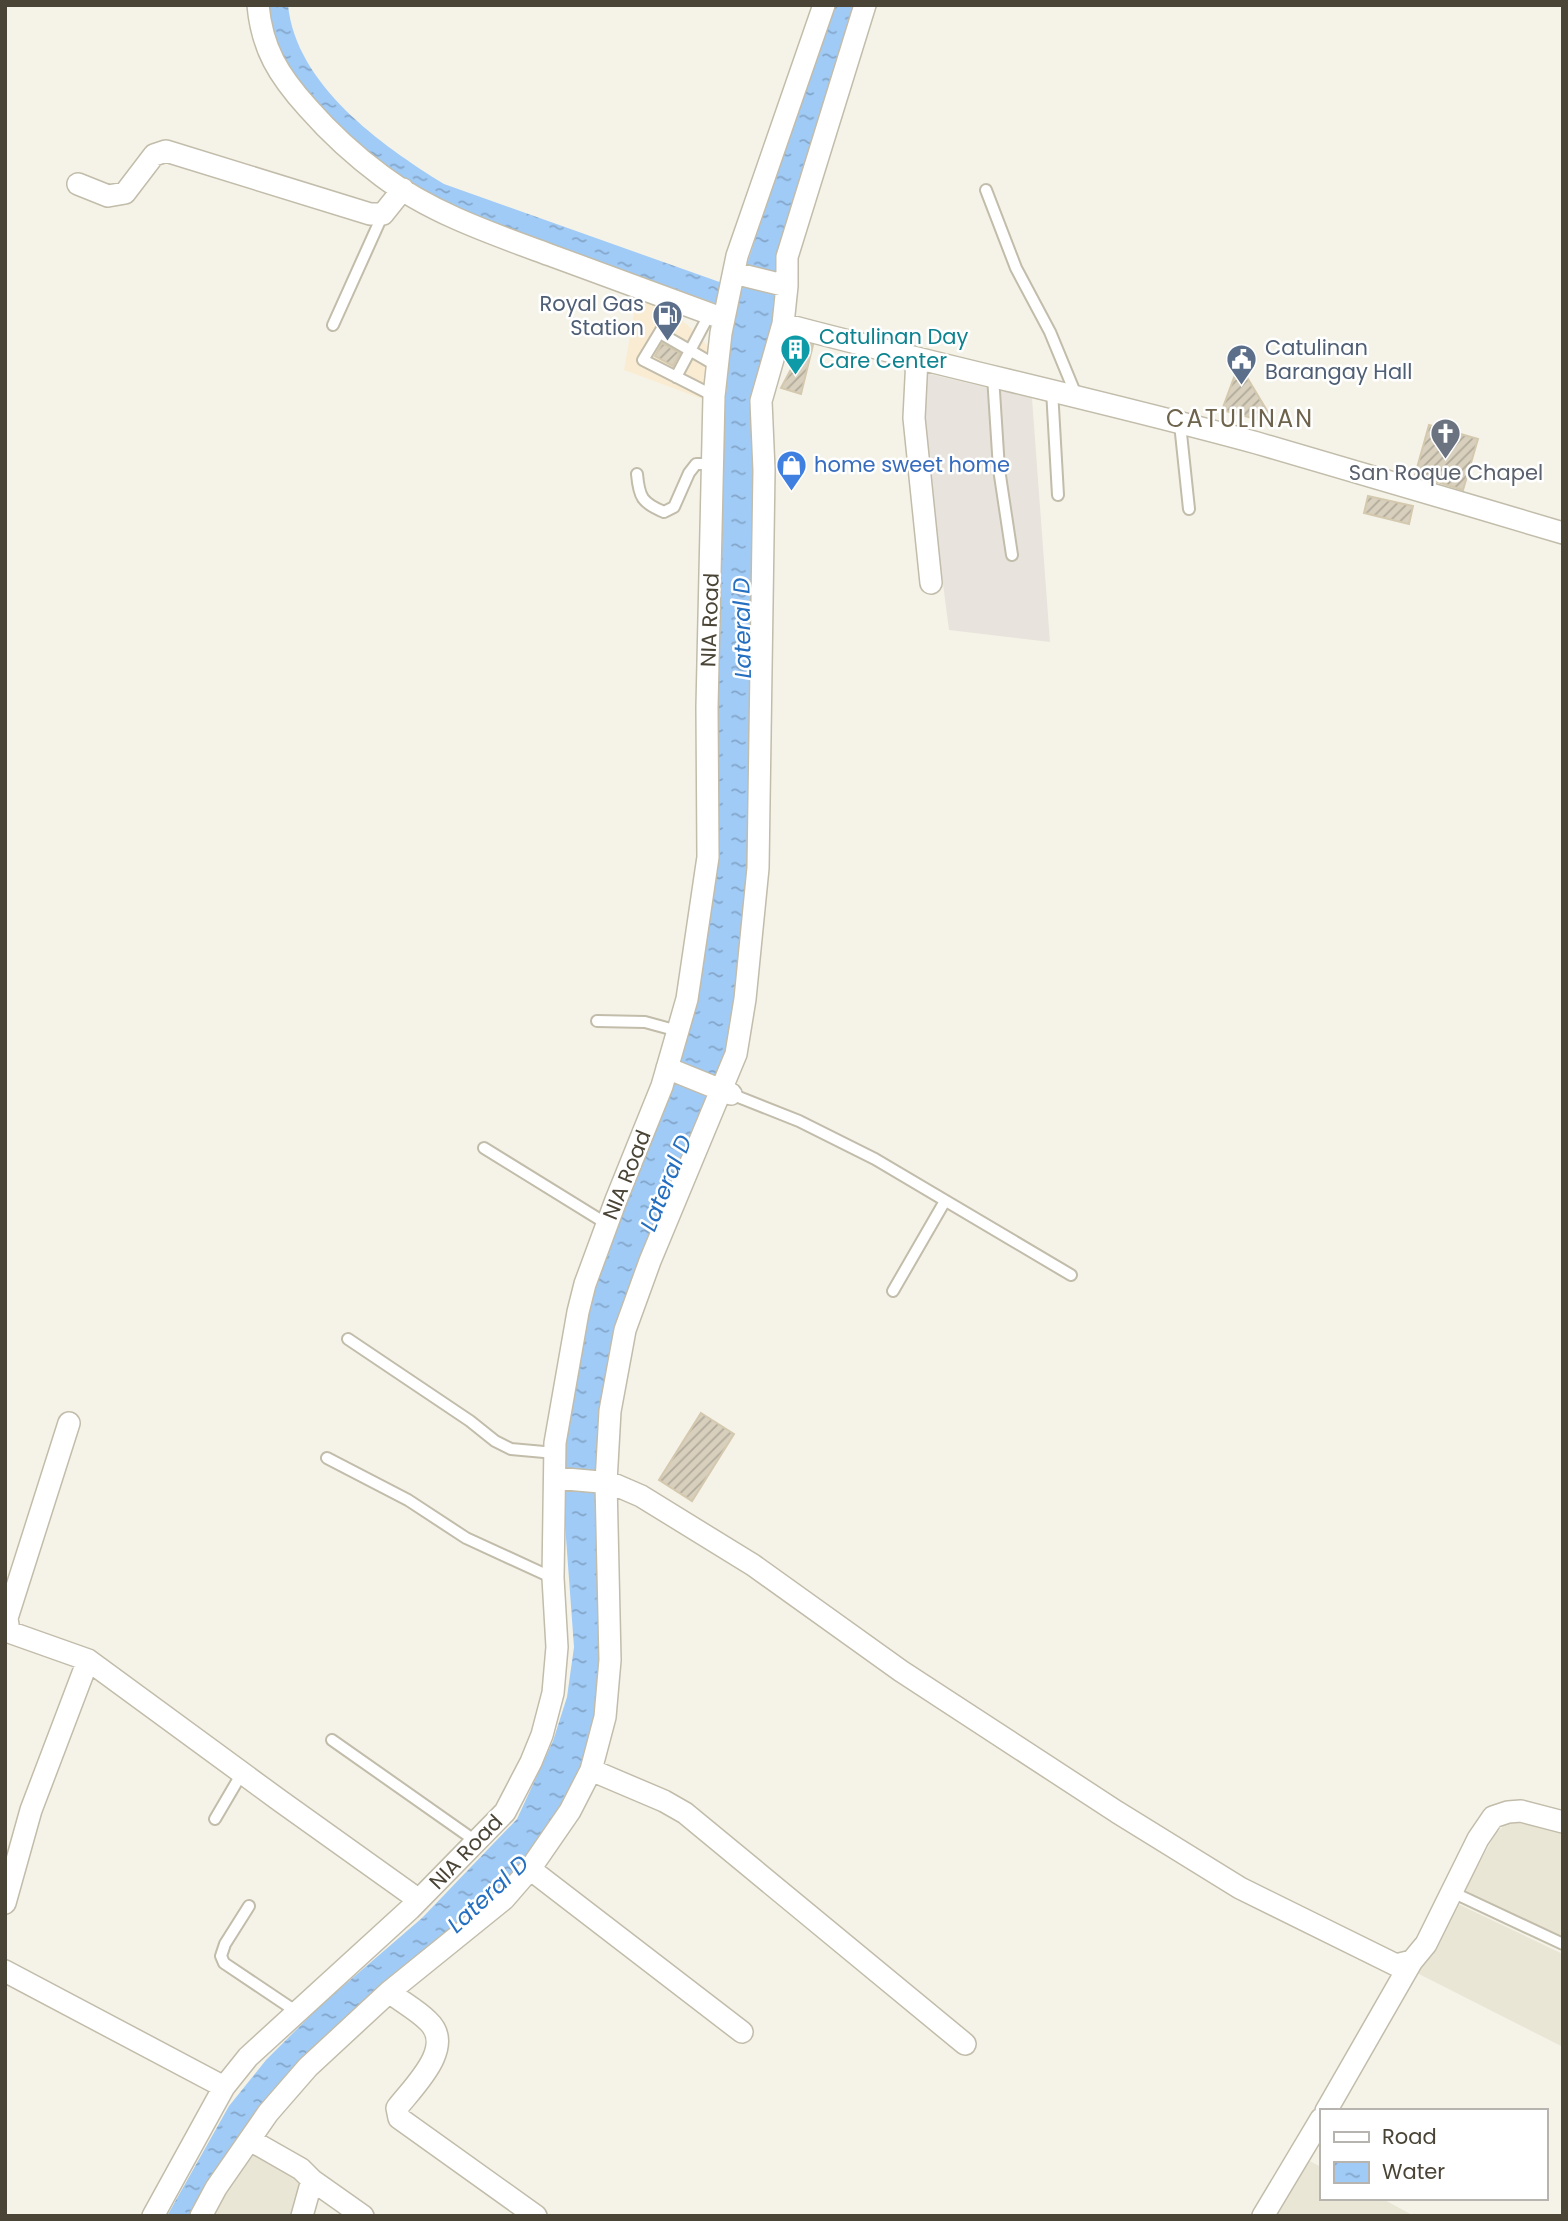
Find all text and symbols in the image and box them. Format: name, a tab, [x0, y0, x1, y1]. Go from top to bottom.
place label: Royal Gas Station	[540, 289, 644, 342]
fuel station icon: Royal Gas Station	[650, 299, 684, 343]
place label: Catulinan Day Care Center	[819, 322, 969, 375]
building icon: Catulinan Day Care Center	[779, 332, 813, 376]
place label: Catulinan Barangay Hall	[1265, 333, 1412, 386]
public building icon: Catulinan Barangay Hall	[1225, 343, 1259, 387]
district label: CATULINAN	[1166, 402, 1314, 435]
church icon: San Roque Chapel	[1429, 416, 1463, 460]
shop icon: home sweet home	[774, 448, 808, 492]
place label: home sweet home	[814, 450, 1010, 479]
place label: San Roque Chapel	[1349, 458, 1543, 487]
street label: NIA Road	[693, 572, 726, 668]
water label: Lateral D	[725, 577, 759, 679]
street label: NIA Road	[595, 1126, 658, 1224]
water label: Lateral D	[632, 1130, 700, 1236]
street label: NIA Road	[422, 1808, 509, 1896]
water label: Lateral D	[440, 1848, 536, 1940]
legend	[1320, 2109, 1547, 2200]
text: Road	[1382, 2122, 1437, 2151]
text: Water	[1382, 2157, 1445, 2186]

